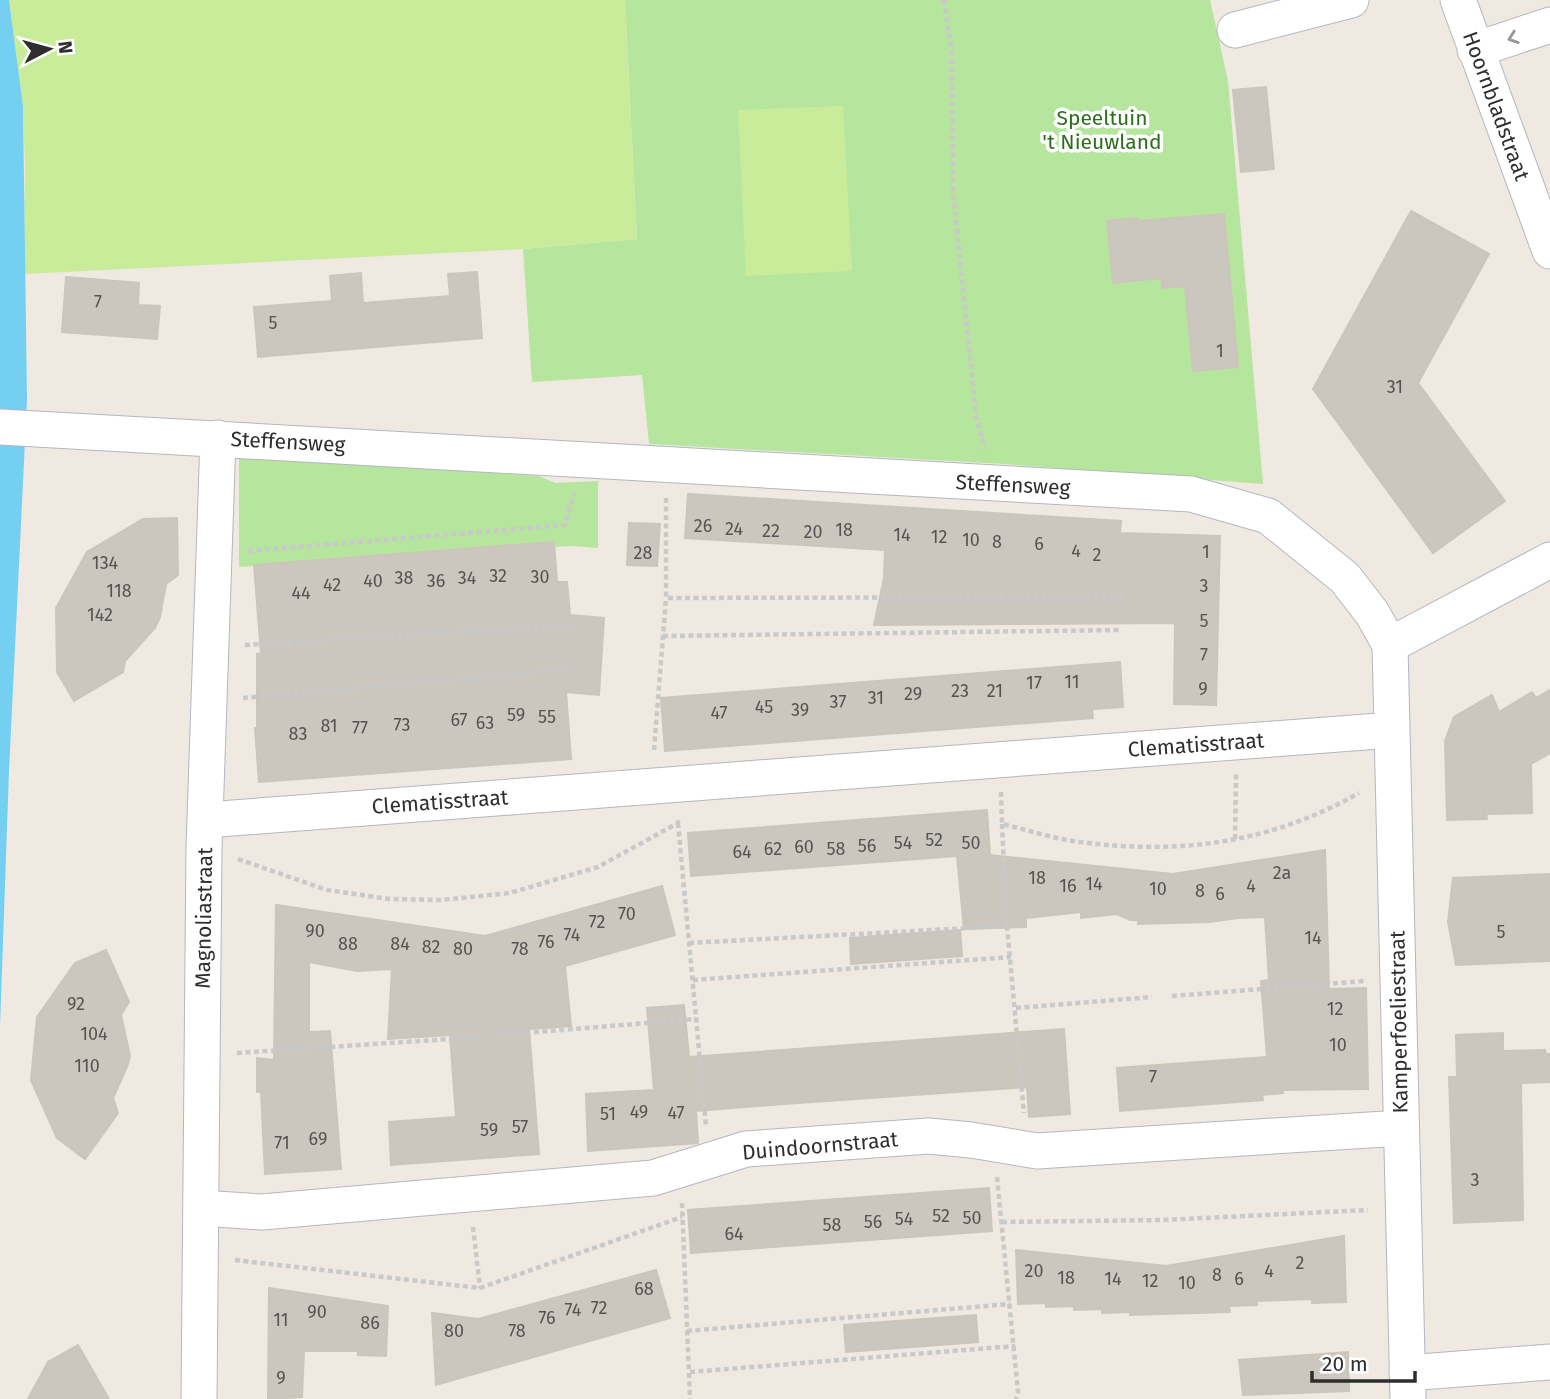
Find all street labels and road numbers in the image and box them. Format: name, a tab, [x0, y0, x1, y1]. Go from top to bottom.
street label: Hoornbladstraat	[1457, 28, 1535, 185]
street label: Steffensweg	[230, 426, 346, 458]
street label: Steffensweg	[955, 469, 1071, 501]
street label: Clematisstraat	[1127, 727, 1265, 763]
street label: Clematisstraat	[371, 784, 509, 820]
street label: Magnoliastraat	[190, 847, 218, 989]
street label: Kamperfoeliestraat	[1384, 930, 1414, 1114]
street label: Duindoornstraat	[741, 1126, 900, 1166]

